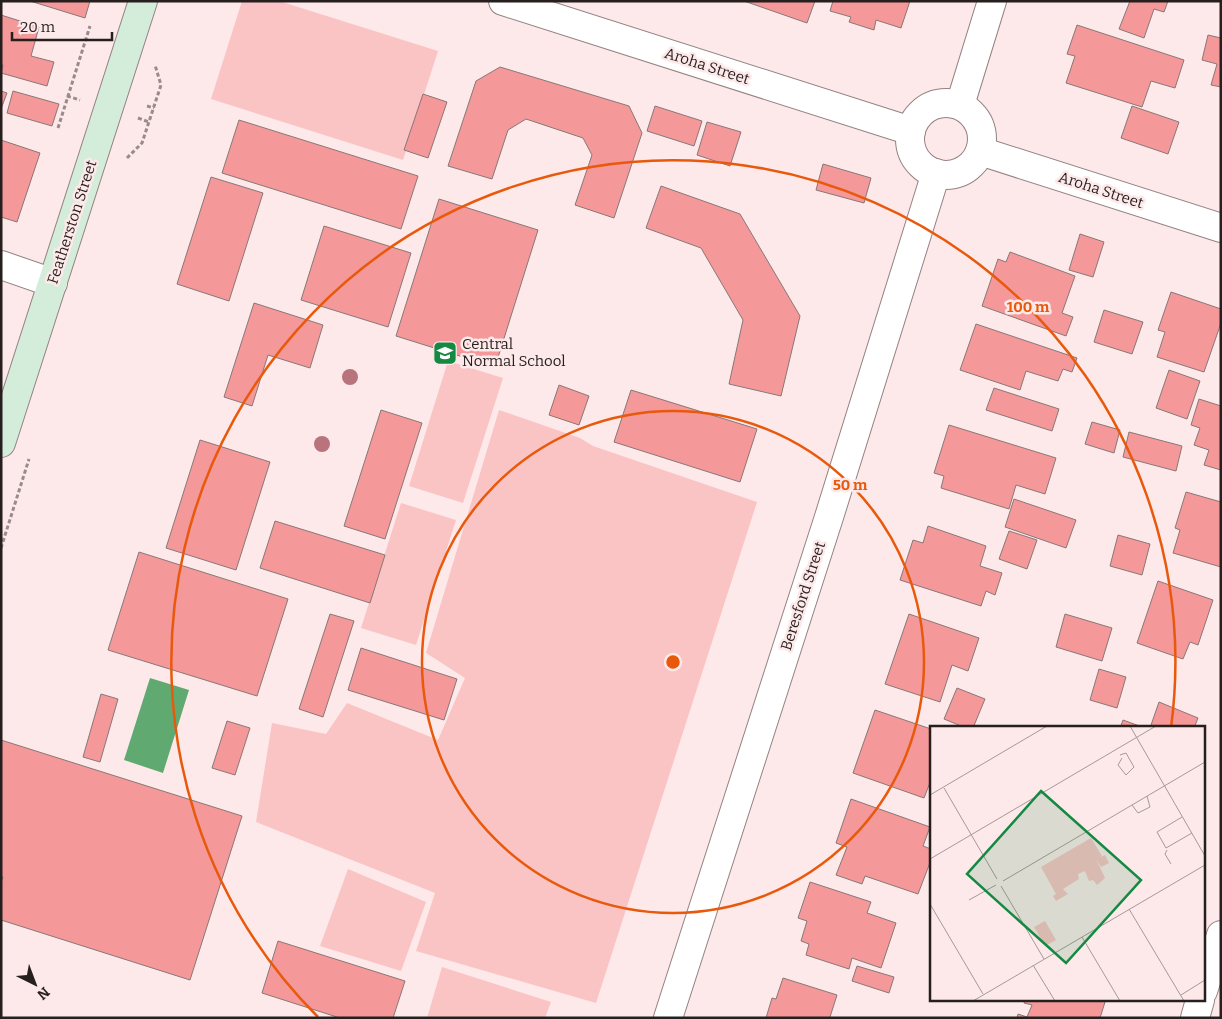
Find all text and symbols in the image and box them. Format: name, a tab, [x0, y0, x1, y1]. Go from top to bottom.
scale bar	[12, 10, 112, 42]
text: 20 m	[20, 18, 56, 36]
street label: Aroha Street	[662, 44, 752, 88]
street label: Featherston Street	[43, 157, 101, 286]
street label: Aroha Street	[1056, 168, 1146, 212]
text: 100 m	[1007, 298, 1050, 316]
place label: Central Normal School	[462, 335, 566, 370]
school or university icon: Central Normal School	[432, 340, 458, 366]
text: 50 m	[833, 476, 868, 494]
street label: Beresford Street	[777, 539, 829, 653]
centre of rings	[664, 653, 682, 671]
inset map	[930, 726, 1204, 1002]
north arrow	[10, 959, 60, 1009]
text: N	[34, 983, 53, 1003]

